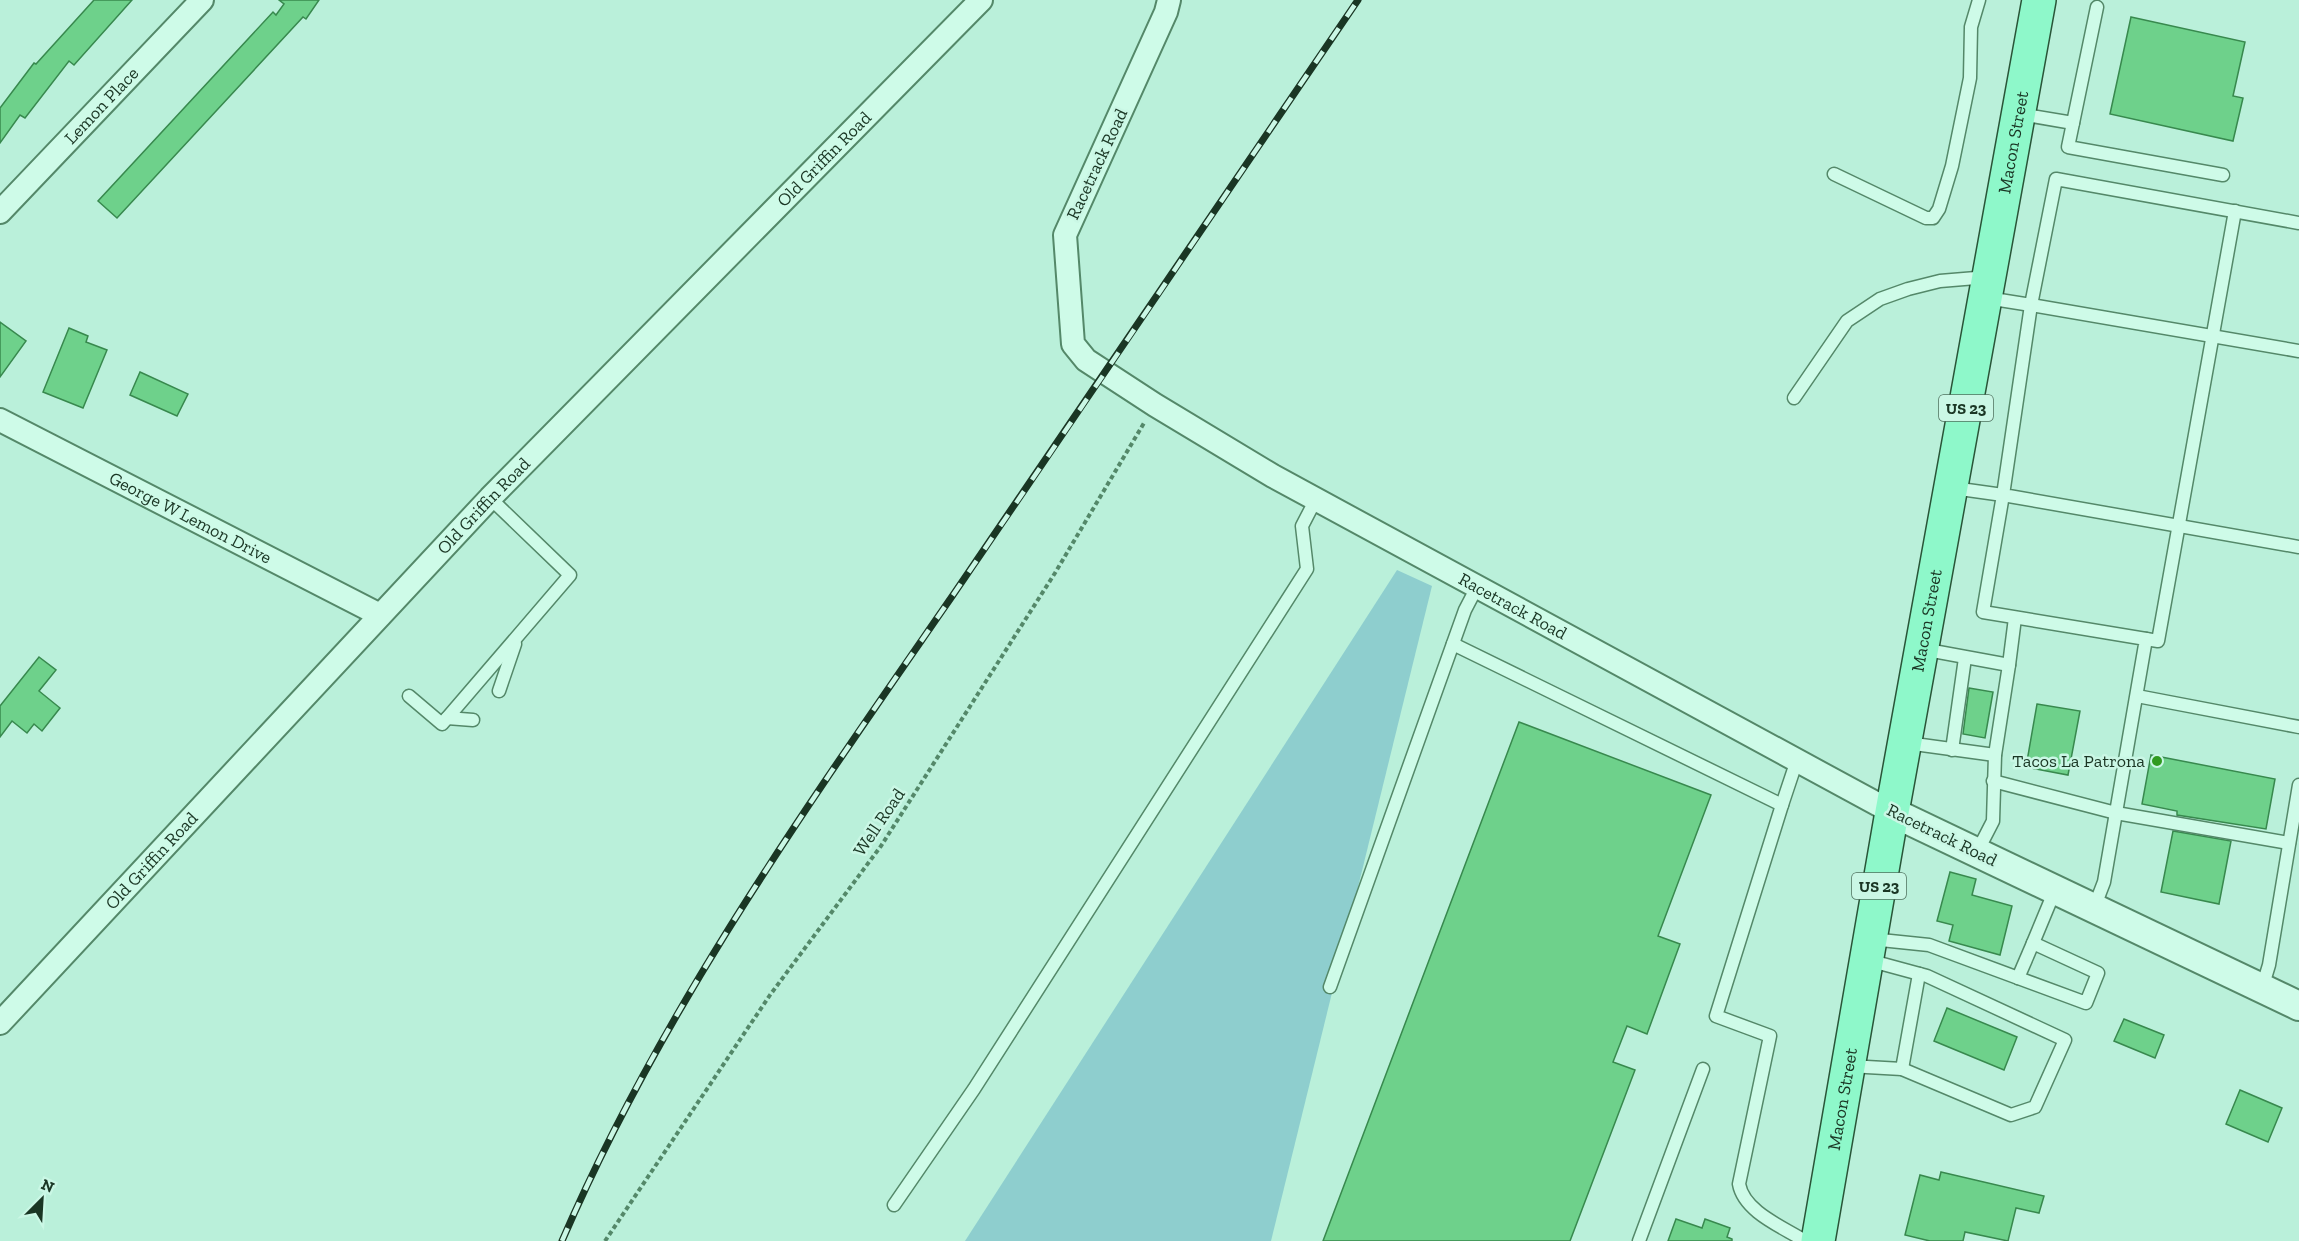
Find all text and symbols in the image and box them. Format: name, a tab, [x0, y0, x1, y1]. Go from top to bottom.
street label: Lemon Place	[60, 62, 143, 149]
street label: Macon Street	[1993, 89, 2033, 195]
street label: Racetrack Road	[1062, 105, 1132, 223]
street label: Old Griffin Road	[772, 107, 876, 212]
road number: US 23	[1939, 395, 1993, 421]
street label: Old Griffin Road	[432, 453, 535, 559]
street label: George W Lemon Drive	[105, 467, 275, 569]
street label: Macon Street	[1907, 567, 1947, 674]
street label: Racetrack Road	[1455, 568, 1571, 645]
place label: Tacos La Patrona	[2012, 750, 2145, 772]
marker: Tacos La Patrona	[2150, 754, 2164, 768]
street label: Well Road	[848, 784, 910, 860]
street label: Racetrack Road	[1883, 799, 2001, 871]
street label: Old Griffin Road	[101, 807, 202, 914]
road number: US 23	[1852, 873, 1906, 899]
street label: Macon Street	[1823, 1046, 1862, 1152]
north arrow	[12, 1169, 72, 1229]
text: N	[38, 1175, 57, 1197]

